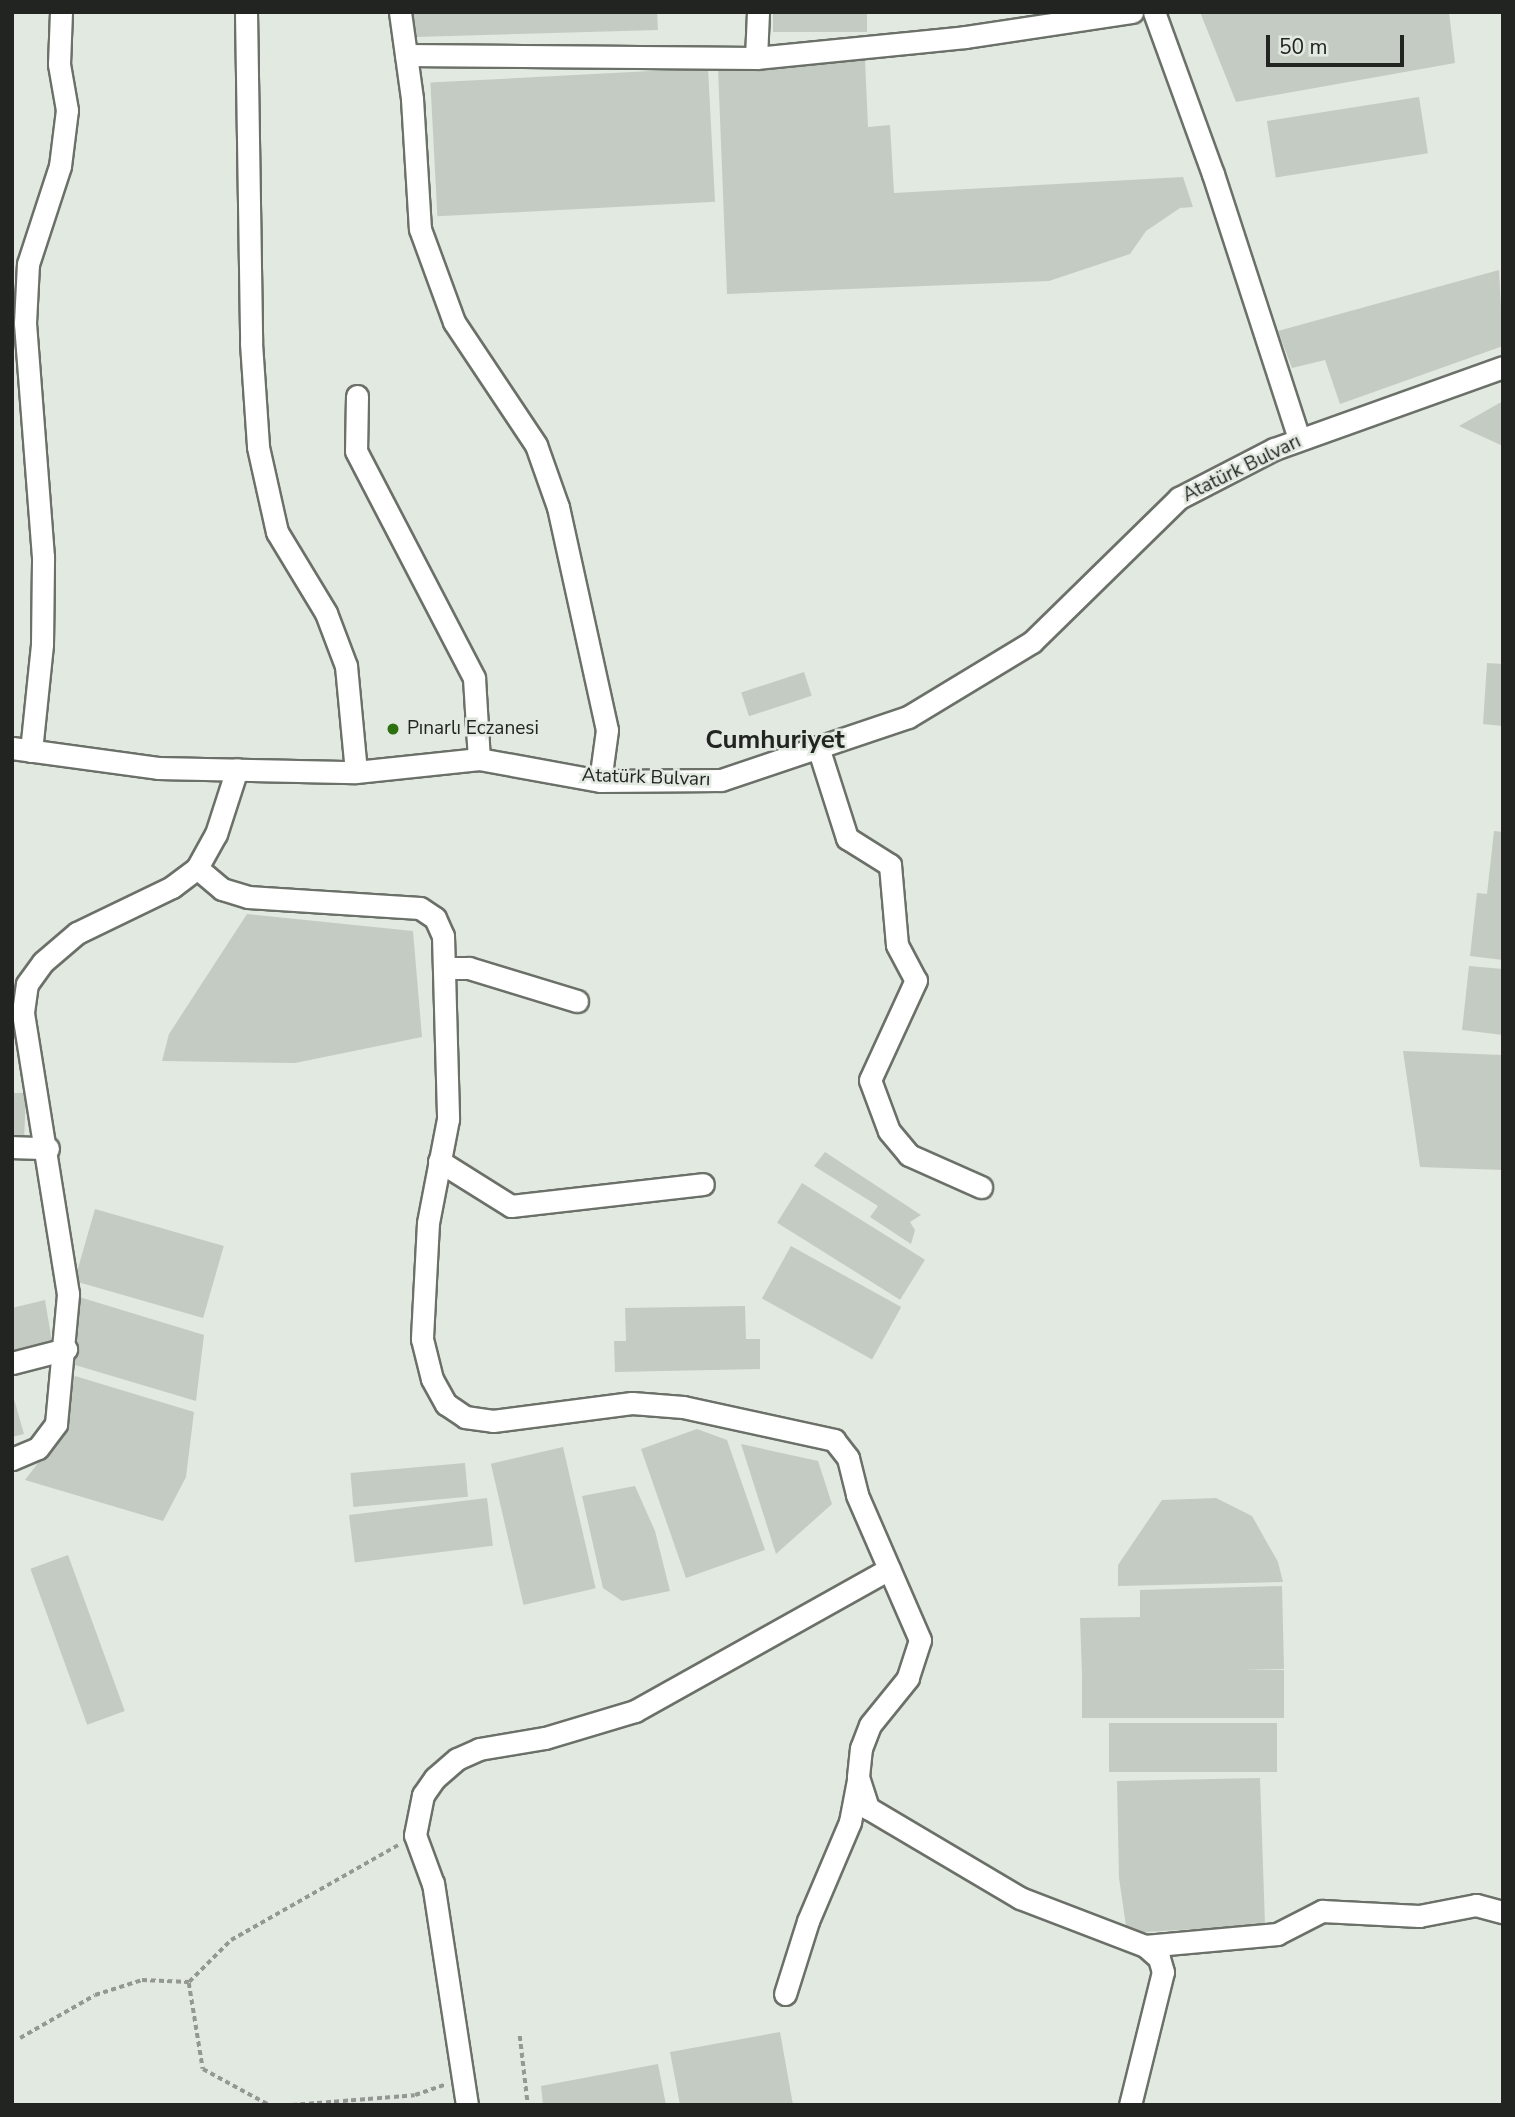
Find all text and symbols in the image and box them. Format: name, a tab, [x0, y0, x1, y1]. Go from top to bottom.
scale bar	[1270, 21, 1408, 65]
text: 50 m	[1279, 33, 1328, 61]
street label: Atatürk Bulvarı	[1179, 431, 1305, 507]
place label: Pınarlı Eczanesi	[407, 718, 539, 740]
marker: Pınarlı Eczanesi	[385, 721, 401, 737]
district label: Cumhuriyet	[705, 724, 845, 756]
street label: Atatürk Bulvarı	[581, 764, 711, 792]

